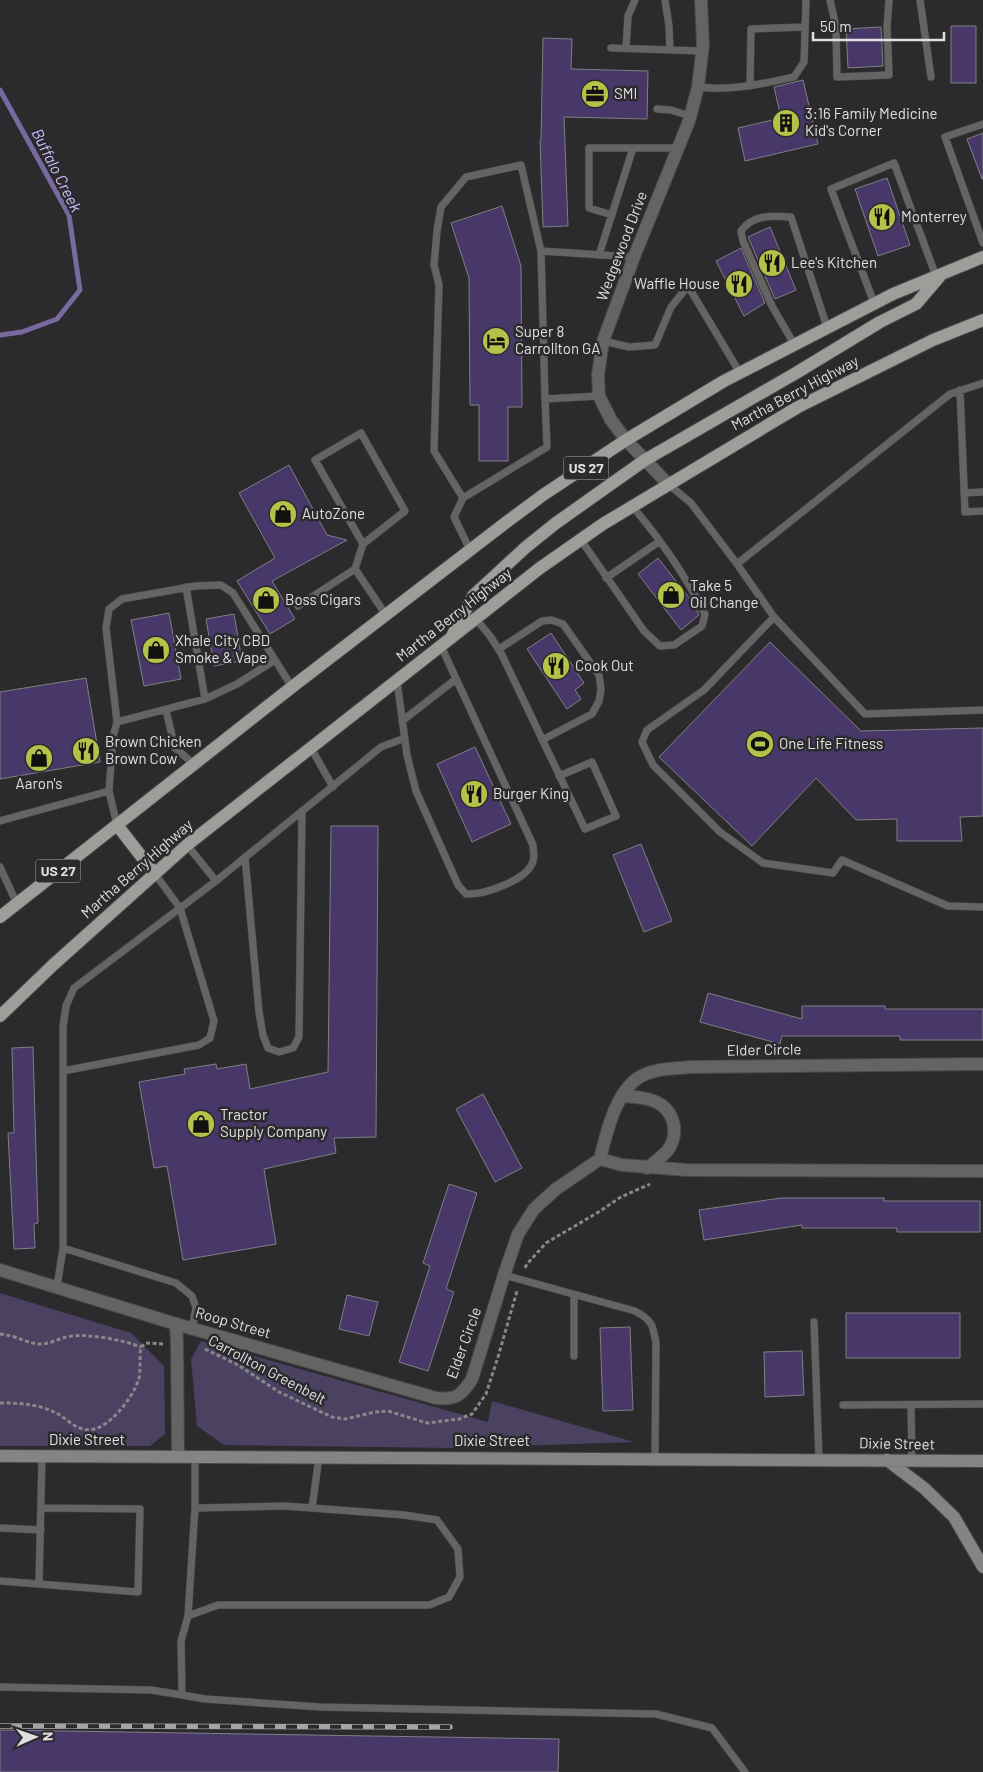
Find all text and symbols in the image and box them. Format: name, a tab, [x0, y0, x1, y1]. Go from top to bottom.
scale bar	[813, 10, 944, 42]
text: 50 m	[820, 17, 852, 35]
office icon: SMI	[580, 79, 610, 109]
place label: SMI	[614, 84, 637, 102]
place label: 3:16 Family Medicine Kid's Corner	[805, 104, 937, 139]
building icon: 3:16 Family Medicine Kid's Corner	[771, 108, 801, 138]
water label: Buffalo Creek	[28, 125, 87, 215]
street label: Wedgewood Drive	[592, 188, 650, 303]
restaurant icon: Monterrey	[867, 202, 897, 232]
place label: Monterrey	[901, 207, 967, 225]
restaurant icon: Lee's Kitchen	[757, 248, 787, 278]
place label: Lee's Kitchen	[791, 253, 877, 271]
restaurant icon: Waffle House	[724, 269, 754, 299]
place label: Waffle House	[634, 274, 720, 292]
place label: Super 8 Carrollton GA	[515, 322, 600, 357]
hotel icon: Super 8 Carrollton GA	[481, 326, 511, 356]
street label: Martha Berry Highway	[728, 351, 861, 433]
road number: US 27	[564, 456, 608, 479]
shop icon: AutoZone	[268, 499, 298, 529]
place label: AutoZone	[302, 504, 365, 522]
street label: Martha Berry Highway	[392, 563, 515, 665]
place label: Take 5 Oil Change	[690, 576, 759, 611]
shop icon: Take 5 Oil Change	[656, 580, 686, 610]
shop icon: Boss Cigars	[251, 585, 281, 615]
place label: Boss Cigars	[285, 590, 361, 608]
place label: Xhale City CBD Smoke & Vape	[175, 631, 270, 666]
shop icon: Xhale City CBD Smoke & Vape	[141, 635, 171, 665]
restaurant icon: Cook Out	[541, 651, 571, 681]
place label: Cook Out	[575, 656, 634, 674]
sports icon: One Life Fitness	[745, 729, 775, 759]
place label: Brown Chicken Brown Cow	[105, 732, 202, 767]
place label: One Life Fitness	[779, 734, 883, 752]
restaurant icon: Brown Chicken Brown Cow	[71, 736, 101, 766]
shop icon: Aaron's	[24, 743, 54, 773]
place label: Aaron's	[16, 774, 62, 792]
restaurant icon: Burger King	[459, 779, 489, 809]
place label: Burger King	[493, 784, 569, 802]
street label: Martha Berry Highway	[77, 815, 196, 922]
road number: US 27	[36, 859, 80, 882]
street label: Elder Circle	[726, 1039, 802, 1059]
place label: Tractor Supply Company	[220, 1105, 327, 1140]
shop icon: Tractor Supply Company	[186, 1109, 216, 1139]
street label: Roop Street	[193, 1303, 273, 1341]
street label: Elder Circle	[442, 1304, 484, 1381]
street label: Carrollton Greenbelt	[206, 1330, 329, 1408]
street label: Dixie Street	[49, 1430, 125, 1448]
street label: Dixie Street	[454, 1431, 530, 1449]
street label: Dixie Street	[859, 1433, 935, 1453]
north arrow	[10, 1712, 60, 1762]
text: N	[40, 1732, 57, 1741]

